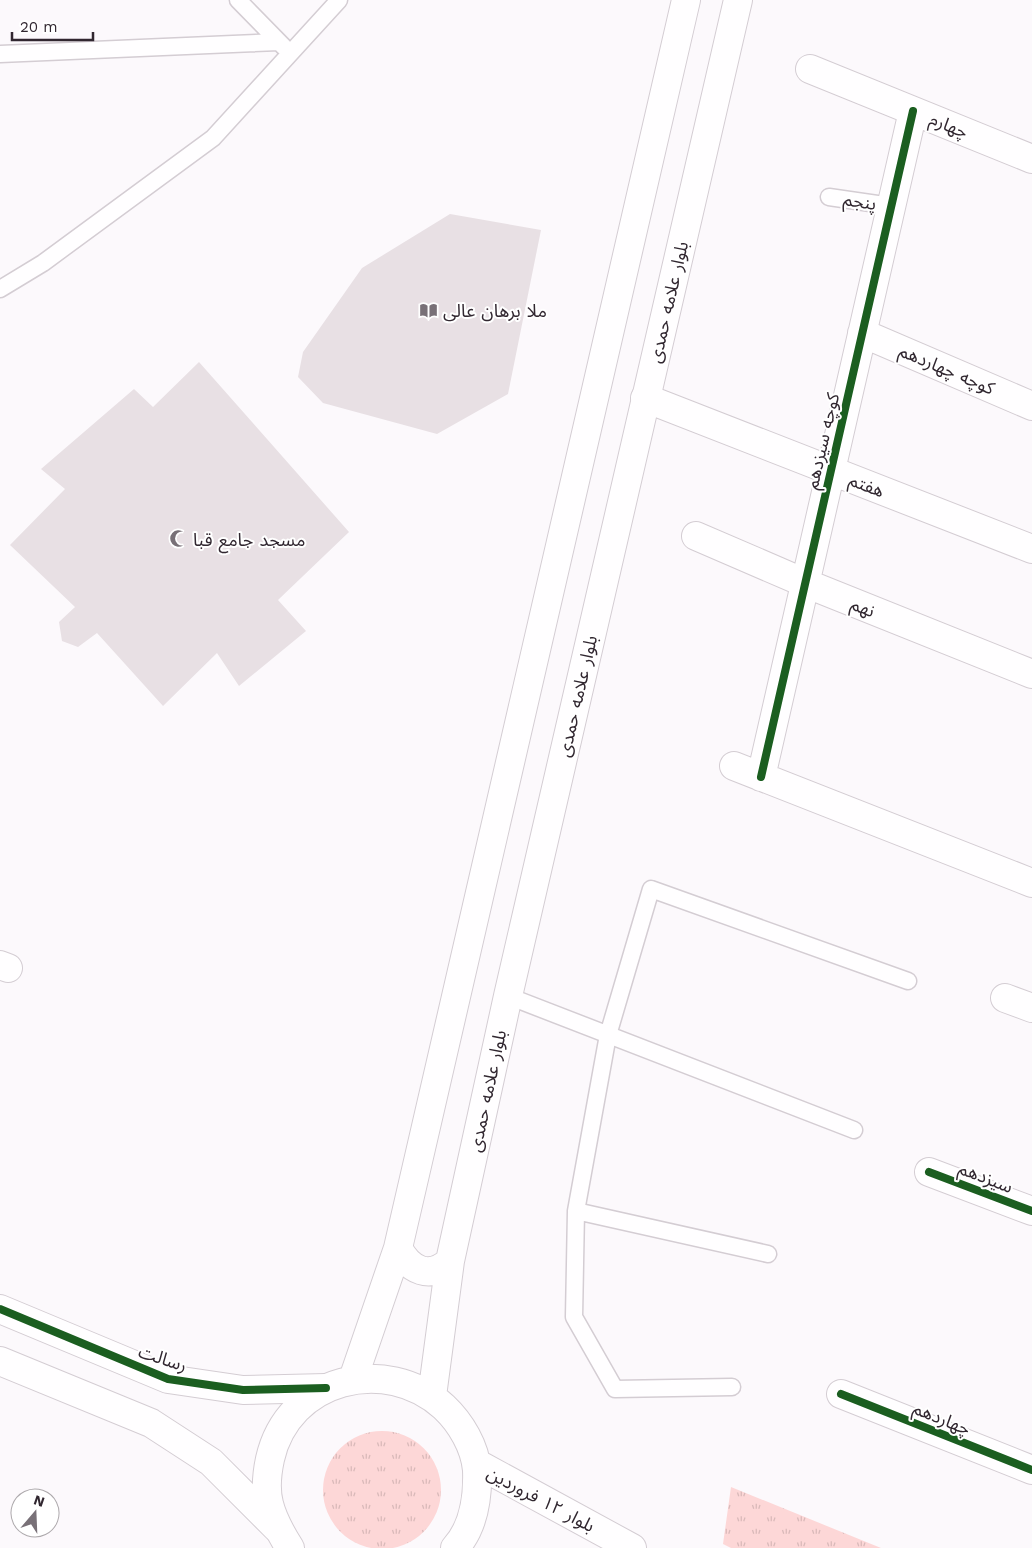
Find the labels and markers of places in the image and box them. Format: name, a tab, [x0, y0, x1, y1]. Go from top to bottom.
library icon: ملا برهان عالی	[419, 300, 439, 320]
place label: ملا برهان عالی	[443, 300, 547, 322]
mosque icon: مسجد جامع قبا	[169, 529, 189, 549]
place label: مسجد جامع قبا	[193, 529, 305, 554]

